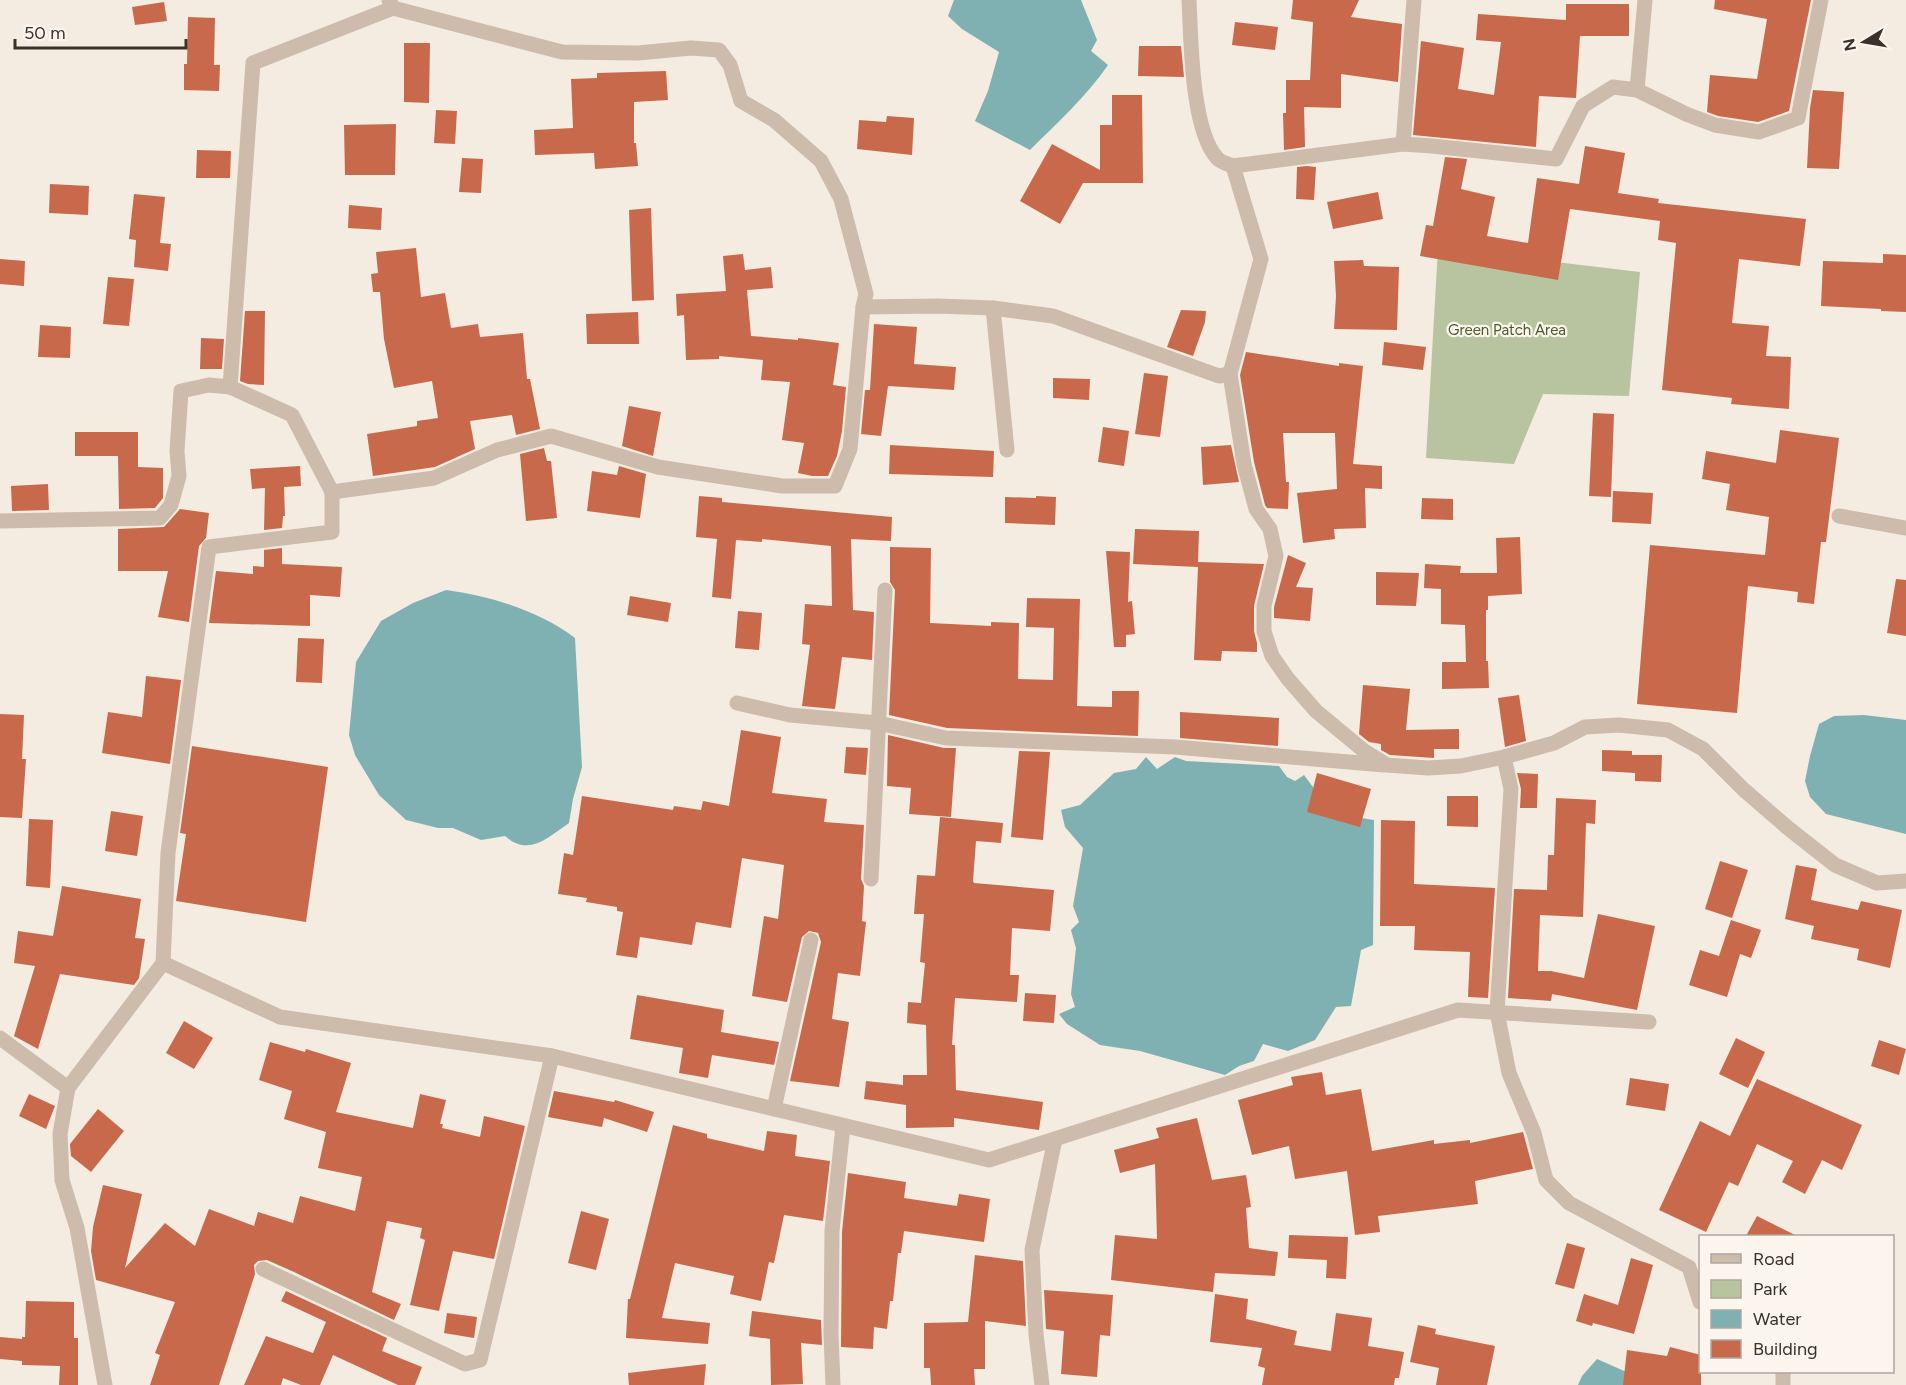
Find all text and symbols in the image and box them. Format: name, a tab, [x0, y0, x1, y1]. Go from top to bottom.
scale bar	[15, 12, 186, 50]
north arrow	[1834, 12, 1894, 72]
text: 50 m	[24, 22, 66, 44]
text: N	[1839, 37, 1860, 53]
park label: Green Patch Area	[1448, 321, 1566, 339]
legend	[1699, 1235, 1894, 1373]
text: Road	[1753, 1248, 1794, 1270]
text: Park	[1753, 1278, 1788, 1300]
text: Water	[1753, 1308, 1801, 1330]
text: Building	[1753, 1338, 1818, 1360]

